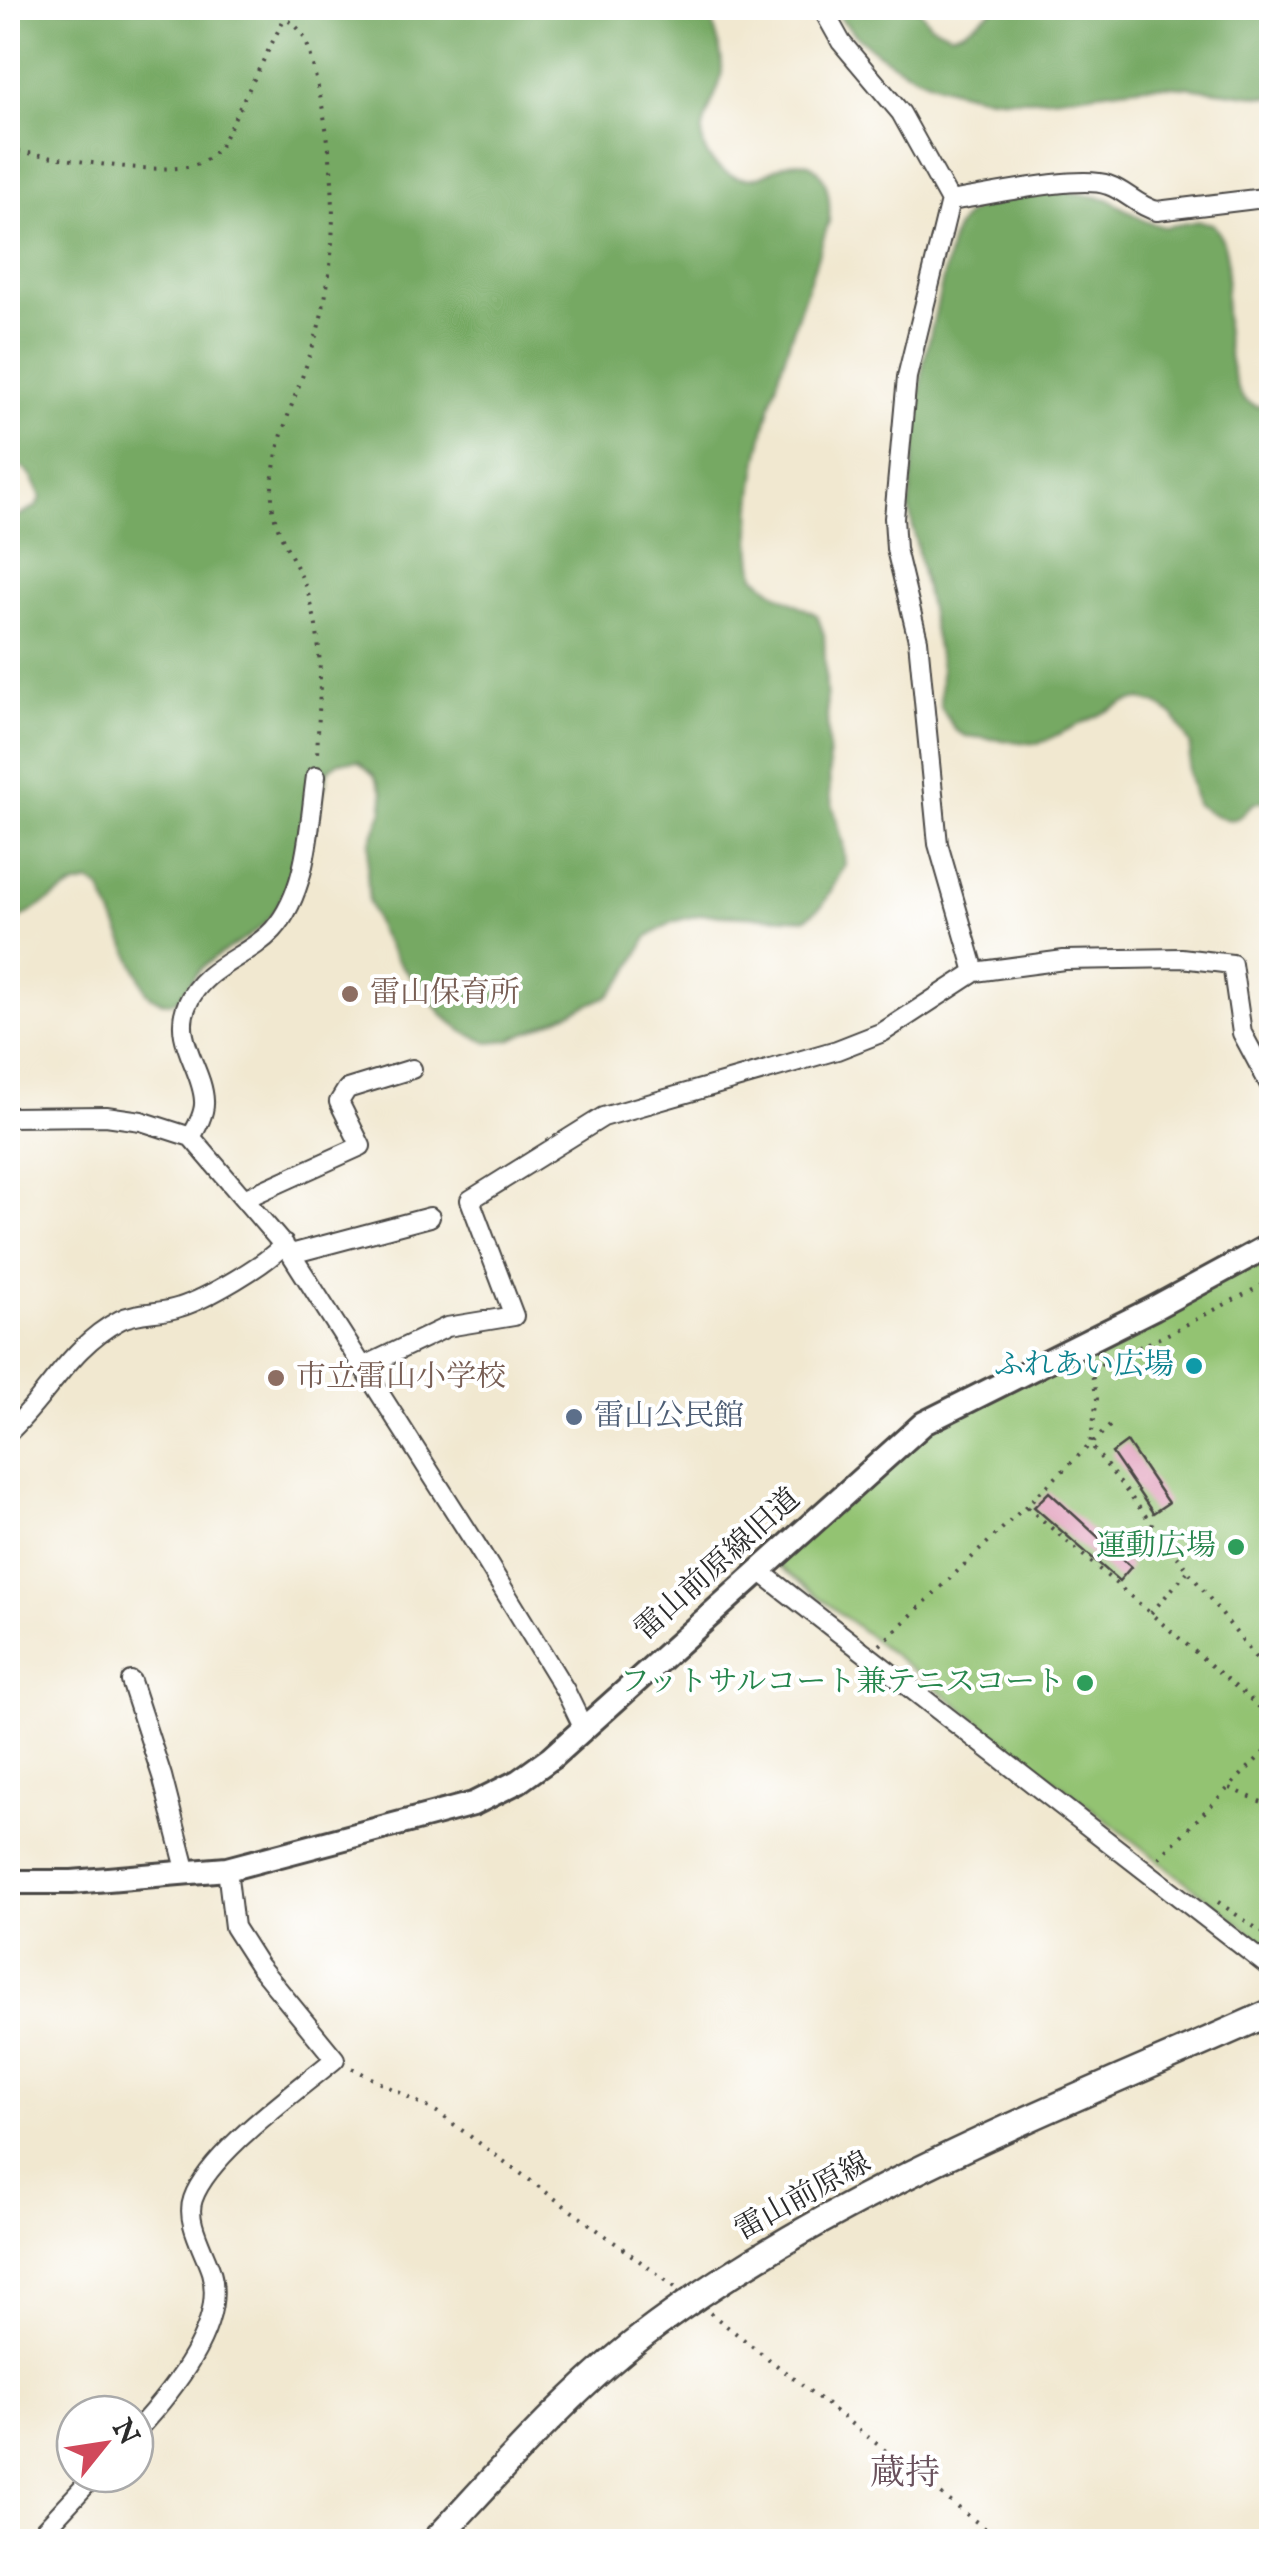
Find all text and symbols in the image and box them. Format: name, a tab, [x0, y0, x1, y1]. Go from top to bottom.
place label: 雷山保育所	[370, 975, 520, 1013]
marker: 雷山保育所	[339, 983, 361, 1005]
place label: ふれあい広場	[994, 1347, 1174, 1385]
marker: ふれあい広場	[1183, 1355, 1205, 1377]
place label: 市立雷山小学校	[296, 1359, 506, 1397]
marker: 市立雷山小学校	[265, 1367, 287, 1389]
place label: 雷山公民館	[594, 1398, 744, 1436]
marker: 雷山公民館	[563, 1406, 585, 1428]
street label: 雷山前原線旧道	[627, 1481, 809, 1649]
place label: 運動広場	[1096, 1528, 1216, 1566]
marker: 運動広場	[1225, 1536, 1247, 1558]
place label: フットサルコート兼テニスコート	[620, 1664, 1065, 1702]
marker: フットサルコート兼テニスコート	[1074, 1672, 1096, 1694]
street label: 雷山前原線	[728, 2144, 878, 2250]
north arrow	[55, 2394, 155, 2494]
text: N	[103, 2413, 146, 2452]
district label: 蔵持	[870, 2452, 940, 2497]

